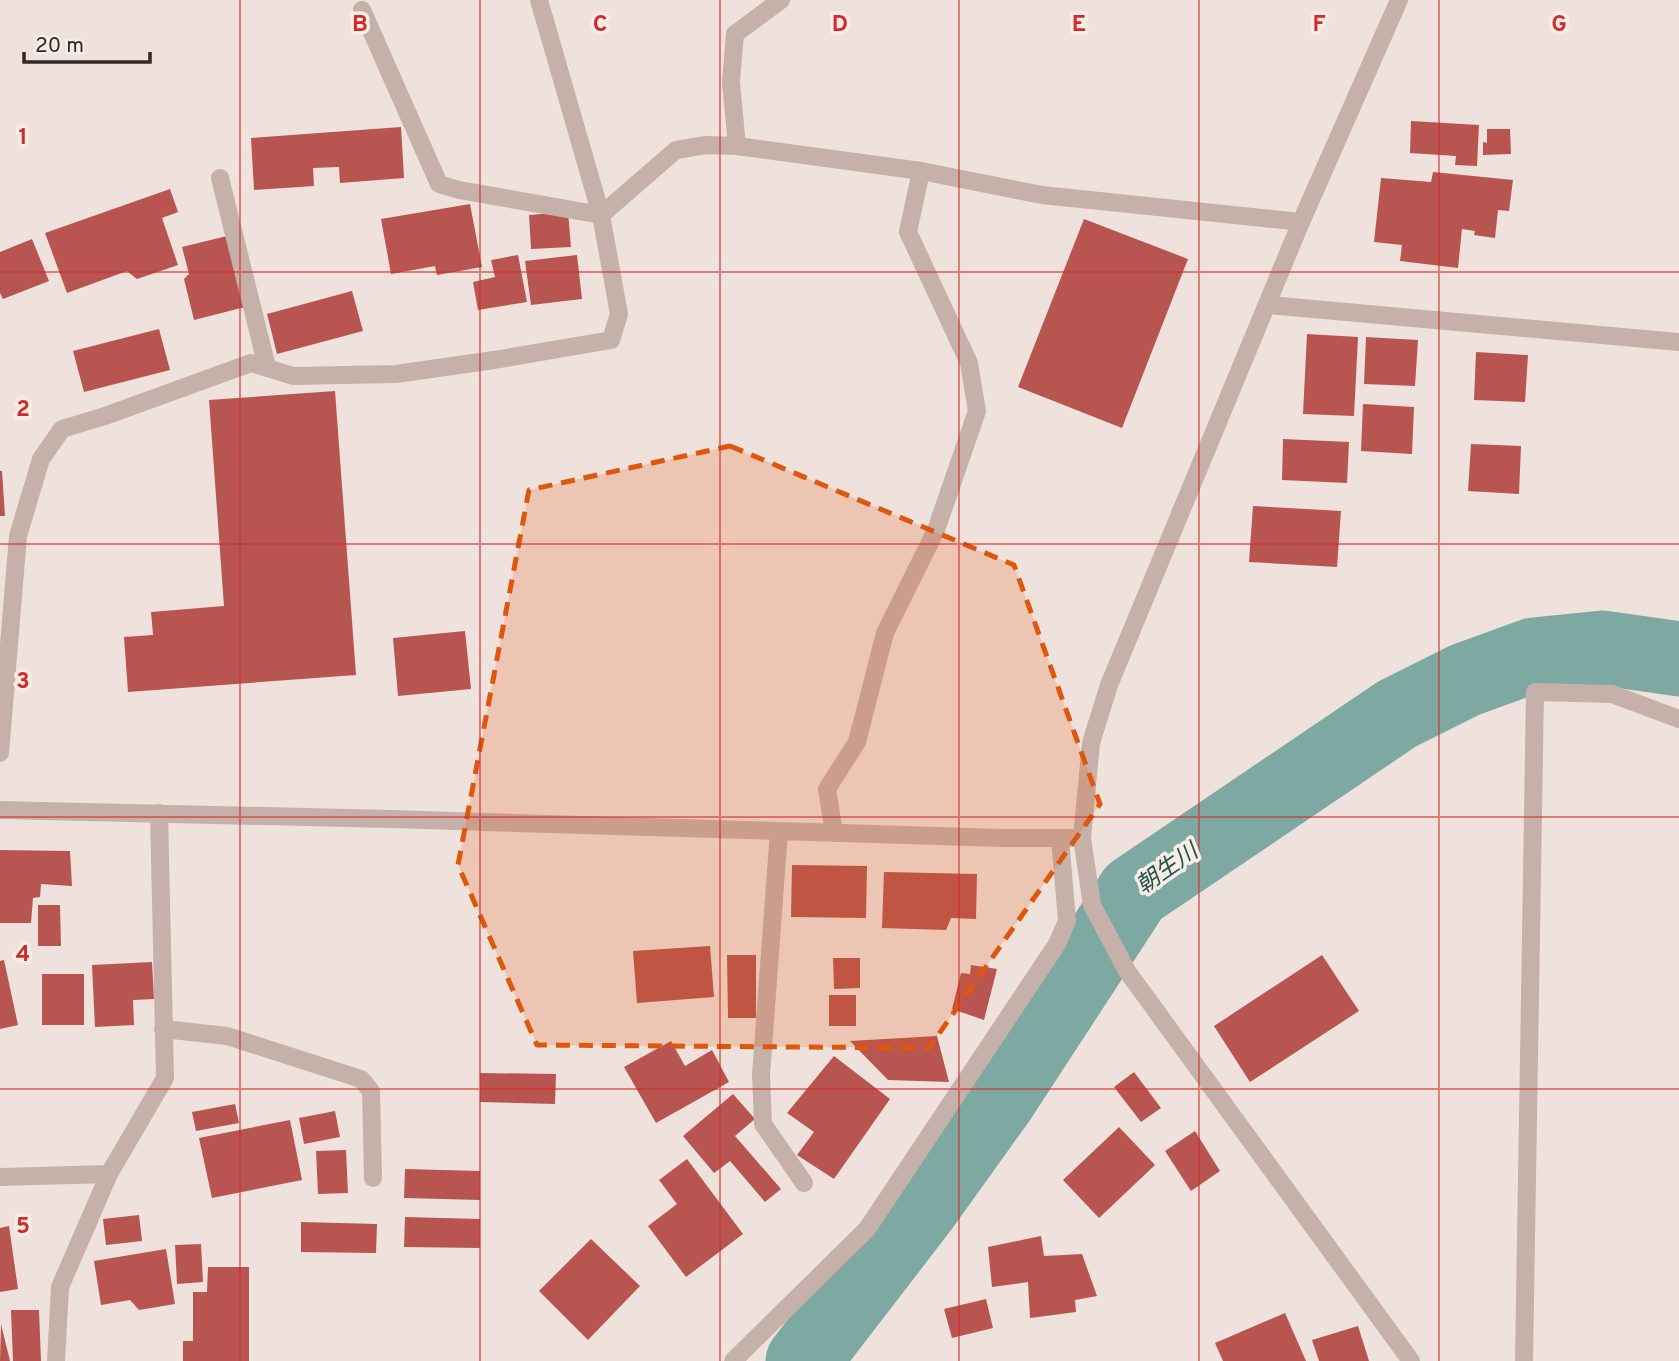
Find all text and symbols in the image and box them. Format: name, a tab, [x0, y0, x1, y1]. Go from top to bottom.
text: B	[352, 11, 368, 40]
text: C	[593, 11, 607, 40]
text: D	[832, 11, 848, 40]
text: E	[1072, 11, 1086, 40]
text: F	[1312, 11, 1326, 40]
text: G	[1551, 11, 1567, 40]
scale bar	[24, 21, 150, 65]
text: 20 m	[35, 33, 84, 60]
text: 1	[18, 124, 28, 153]
text: 2	[16, 396, 30, 425]
text: 3	[16, 668, 30, 697]
water label: 朝生川	[1131, 837, 1207, 902]
text: 4	[16, 941, 30, 970]
text: 5	[16, 1213, 30, 1242]

